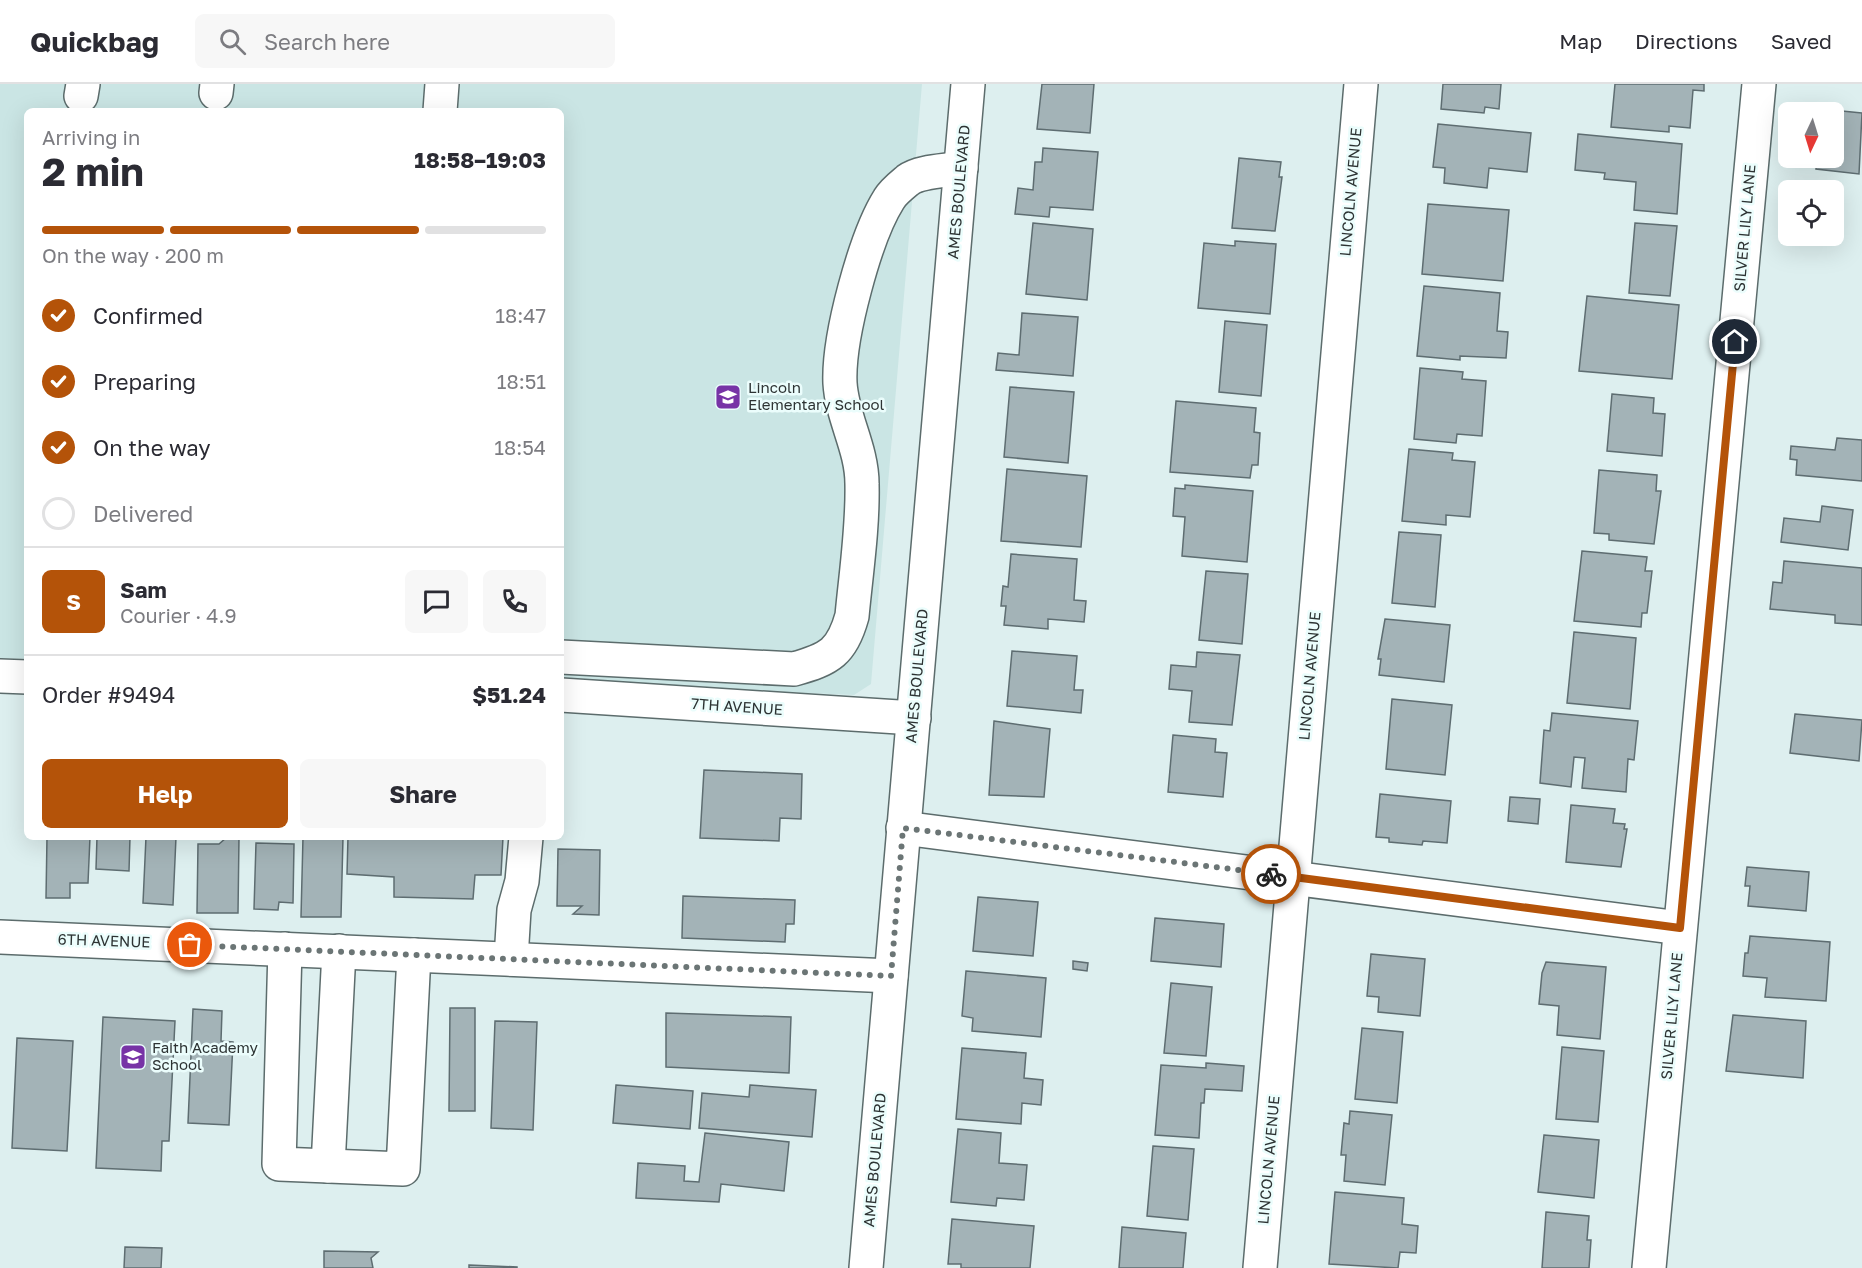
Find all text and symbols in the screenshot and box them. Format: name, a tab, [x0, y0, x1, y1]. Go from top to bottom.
search box	[195, 14, 615, 68]
text: Quickbag	[30, 25, 159, 58]
icon: search	[216, 25, 249, 58]
text: Search here	[264, 28, 390, 55]
text: Map	[1559, 28, 1602, 54]
text: Directions	[1635, 28, 1738, 54]
text: Saved	[1771, 28, 1832, 54]
north arrow	[1778, 102, 1844, 168]
map controls	[1778, 102, 1844, 246]
street label: AMES BOULEVARD	[943, 124, 973, 260]
text: Arriving in	[42, 125, 140, 149]
street label: LINCOLN AVENUE	[1335, 127, 1365, 257]
text: 18:58–19:03	[414, 146, 546, 173]
text: 2 min	[42, 148, 144, 195]
street label: SILVER LILY LANE	[1729, 164, 1759, 292]
button: locate	[1778, 180, 1844, 246]
text: On the way · 200 m	[42, 243, 224, 267]
icon: check	[42, 299, 75, 332]
text: Confirmed	[93, 302, 203, 329]
text: 18:47	[495, 303, 546, 327]
pin	[1709, 316, 1760, 367]
icon: home	[1718, 325, 1751, 358]
icon: check	[42, 365, 75, 398]
text: Preparing	[93, 368, 196, 395]
text: 18:51	[497, 369, 546, 393]
place label: Lincoln Elementary School	[748, 378, 884, 413]
school or university icon: Lincoln Elementary School	[713, 382, 743, 412]
icon: check	[42, 431, 75, 464]
text: On the way	[93, 434, 211, 461]
text: 18:54	[494, 435, 546, 459]
text: Delivered	[93, 500, 193, 527]
button: chat	[405, 570, 468, 633]
button: phone	[483, 570, 546, 633]
text: Sam	[120, 576, 167, 603]
text: S	[66, 588, 81, 615]
text: Courier · 4.9	[120, 603, 237, 627]
street label: AMES BOULEVARD	[901, 608, 931, 744]
street label: LINCOLN AVENUE	[1294, 611, 1324, 741]
text: Order #9494	[42, 681, 175, 708]
text: $51.24	[472, 681, 546, 708]
street label: 7TH AVENUE	[691, 694, 783, 718]
button: Help	[42, 759, 288, 828]
button: Share	[300, 759, 546, 828]
courier	[1241, 844, 1301, 904]
icon: bike	[1255, 858, 1288, 891]
pin	[164, 919, 215, 970]
icon: bag	[173, 928, 206, 961]
street label: 6TH AVENUE	[57, 929, 151, 951]
street label: SILVER LILY LANE	[1656, 952, 1686, 1080]
place label: Faith Academy School	[152, 1038, 259, 1073]
school or university icon: Faith Academy School	[118, 1042, 148, 1072]
street label: AMES BOULEVARD	[859, 1092, 889, 1228]
street label: LINCOLN AVENUE	[1253, 1095, 1283, 1225]

